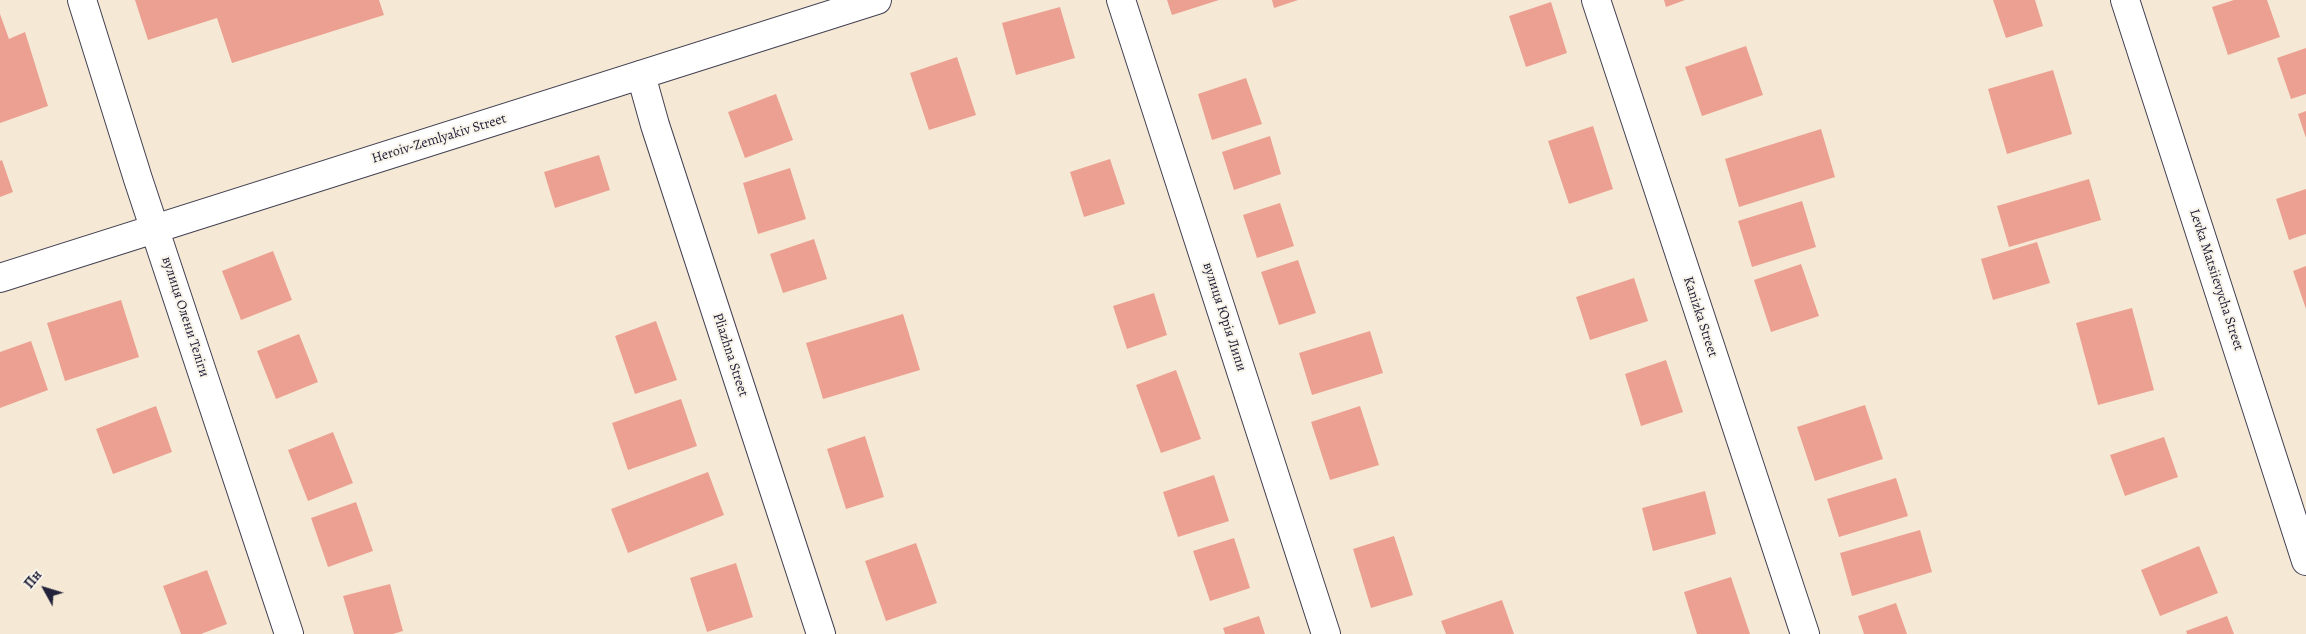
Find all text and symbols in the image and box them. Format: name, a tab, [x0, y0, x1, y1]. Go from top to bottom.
street label: Heroiv-Zemlyakiv Street	[370, 111, 508, 167]
street label: Levka Matsiievycha Street	[2185, 207, 2247, 353]
street label: вулиця Олени Теліги	[158, 255, 212, 379]
street label: вулиця Юрія Липи	[1198, 260, 1250, 374]
street label: Kanizka Street	[1679, 275, 1721, 359]
street label: Pliazhna Street	[709, 311, 751, 399]
north arrow	[20, 564, 70, 614]
text: Пн	[20, 566, 46, 592]

